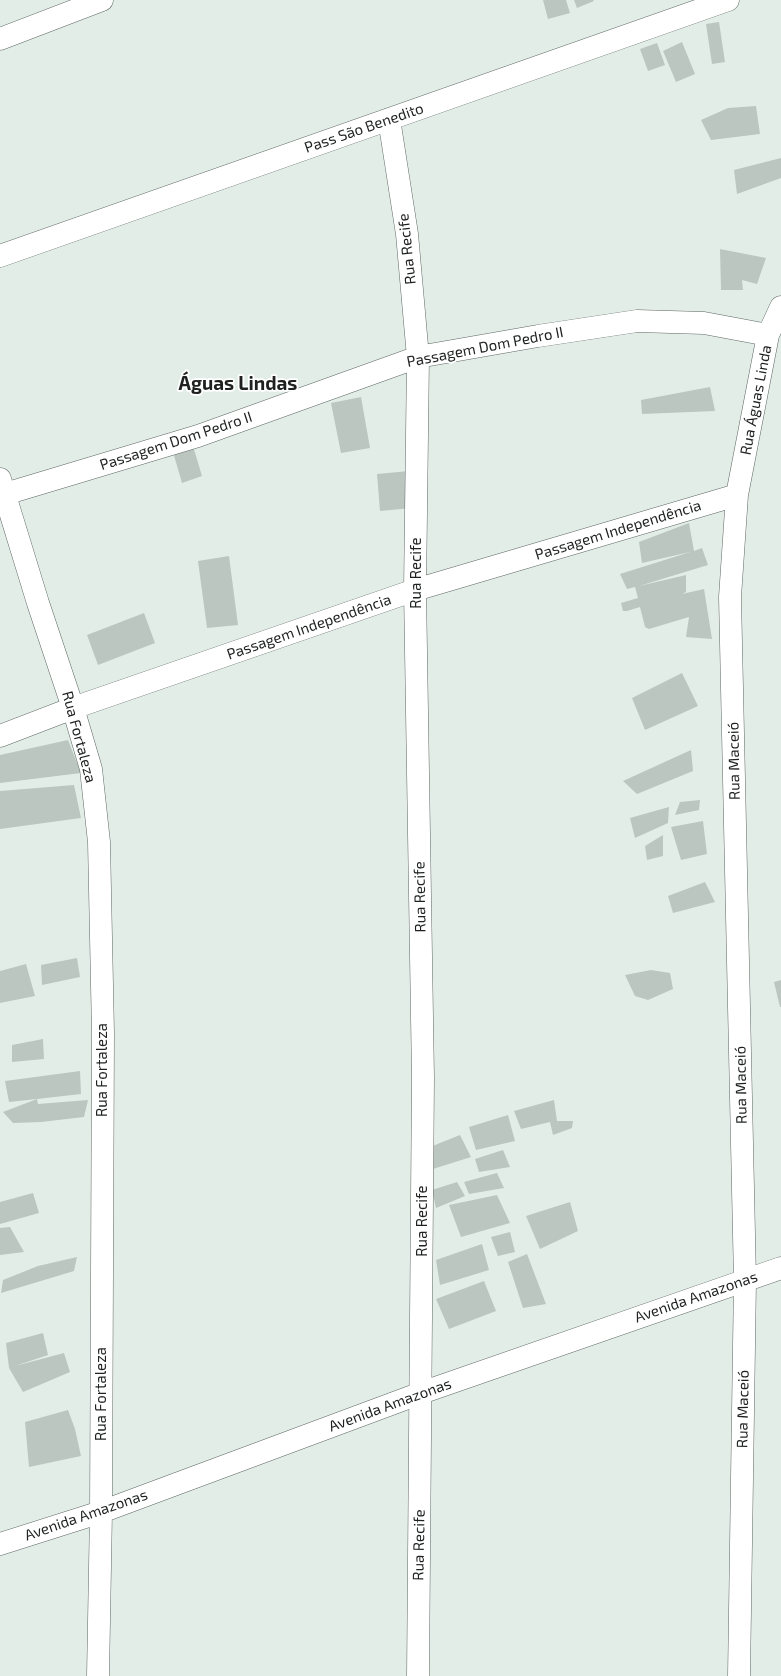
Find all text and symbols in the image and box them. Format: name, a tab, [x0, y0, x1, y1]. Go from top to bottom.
street label: Pass São Benedito	[302, 99, 426, 157]
street label: Rua Recife	[394, 213, 420, 285]
street label: Passagem Dom Pedro II	[405, 323, 565, 371]
street label: Rua Águas Linda	[736, 343, 776, 457]
district label: Águas Lindas	[179, 373, 297, 395]
street label: Passagem Dom Pedro II	[97, 408, 255, 474]
street label: Passagem Independência	[533, 496, 703, 564]
street label: Rua Recife	[407, 537, 425, 609]
street label: Passagem Independência	[224, 590, 394, 664]
street label: Rua Fortaleza	[58, 689, 100, 785]
street label: Rua Maceió	[724, 722, 744, 800]
street label: Rua Recife	[410, 861, 430, 933]
street label: Rua Fortaleza	[93, 1023, 111, 1117]
street label: Rua Maceió	[731, 1046, 751, 1124]
street label: Rua Recife	[413, 1185, 431, 1257]
street label: Avenida Amazonas	[632, 1267, 760, 1327]
street label: Rua Fortaleza	[92, 1347, 110, 1441]
street label: Rua Maceió	[733, 1370, 753, 1448]
street label: Avenida Amazonas	[326, 1374, 454, 1436]
street label: Avenida Amazonas	[22, 1485, 150, 1545]
street label: Rua Recife	[409, 1509, 429, 1581]

